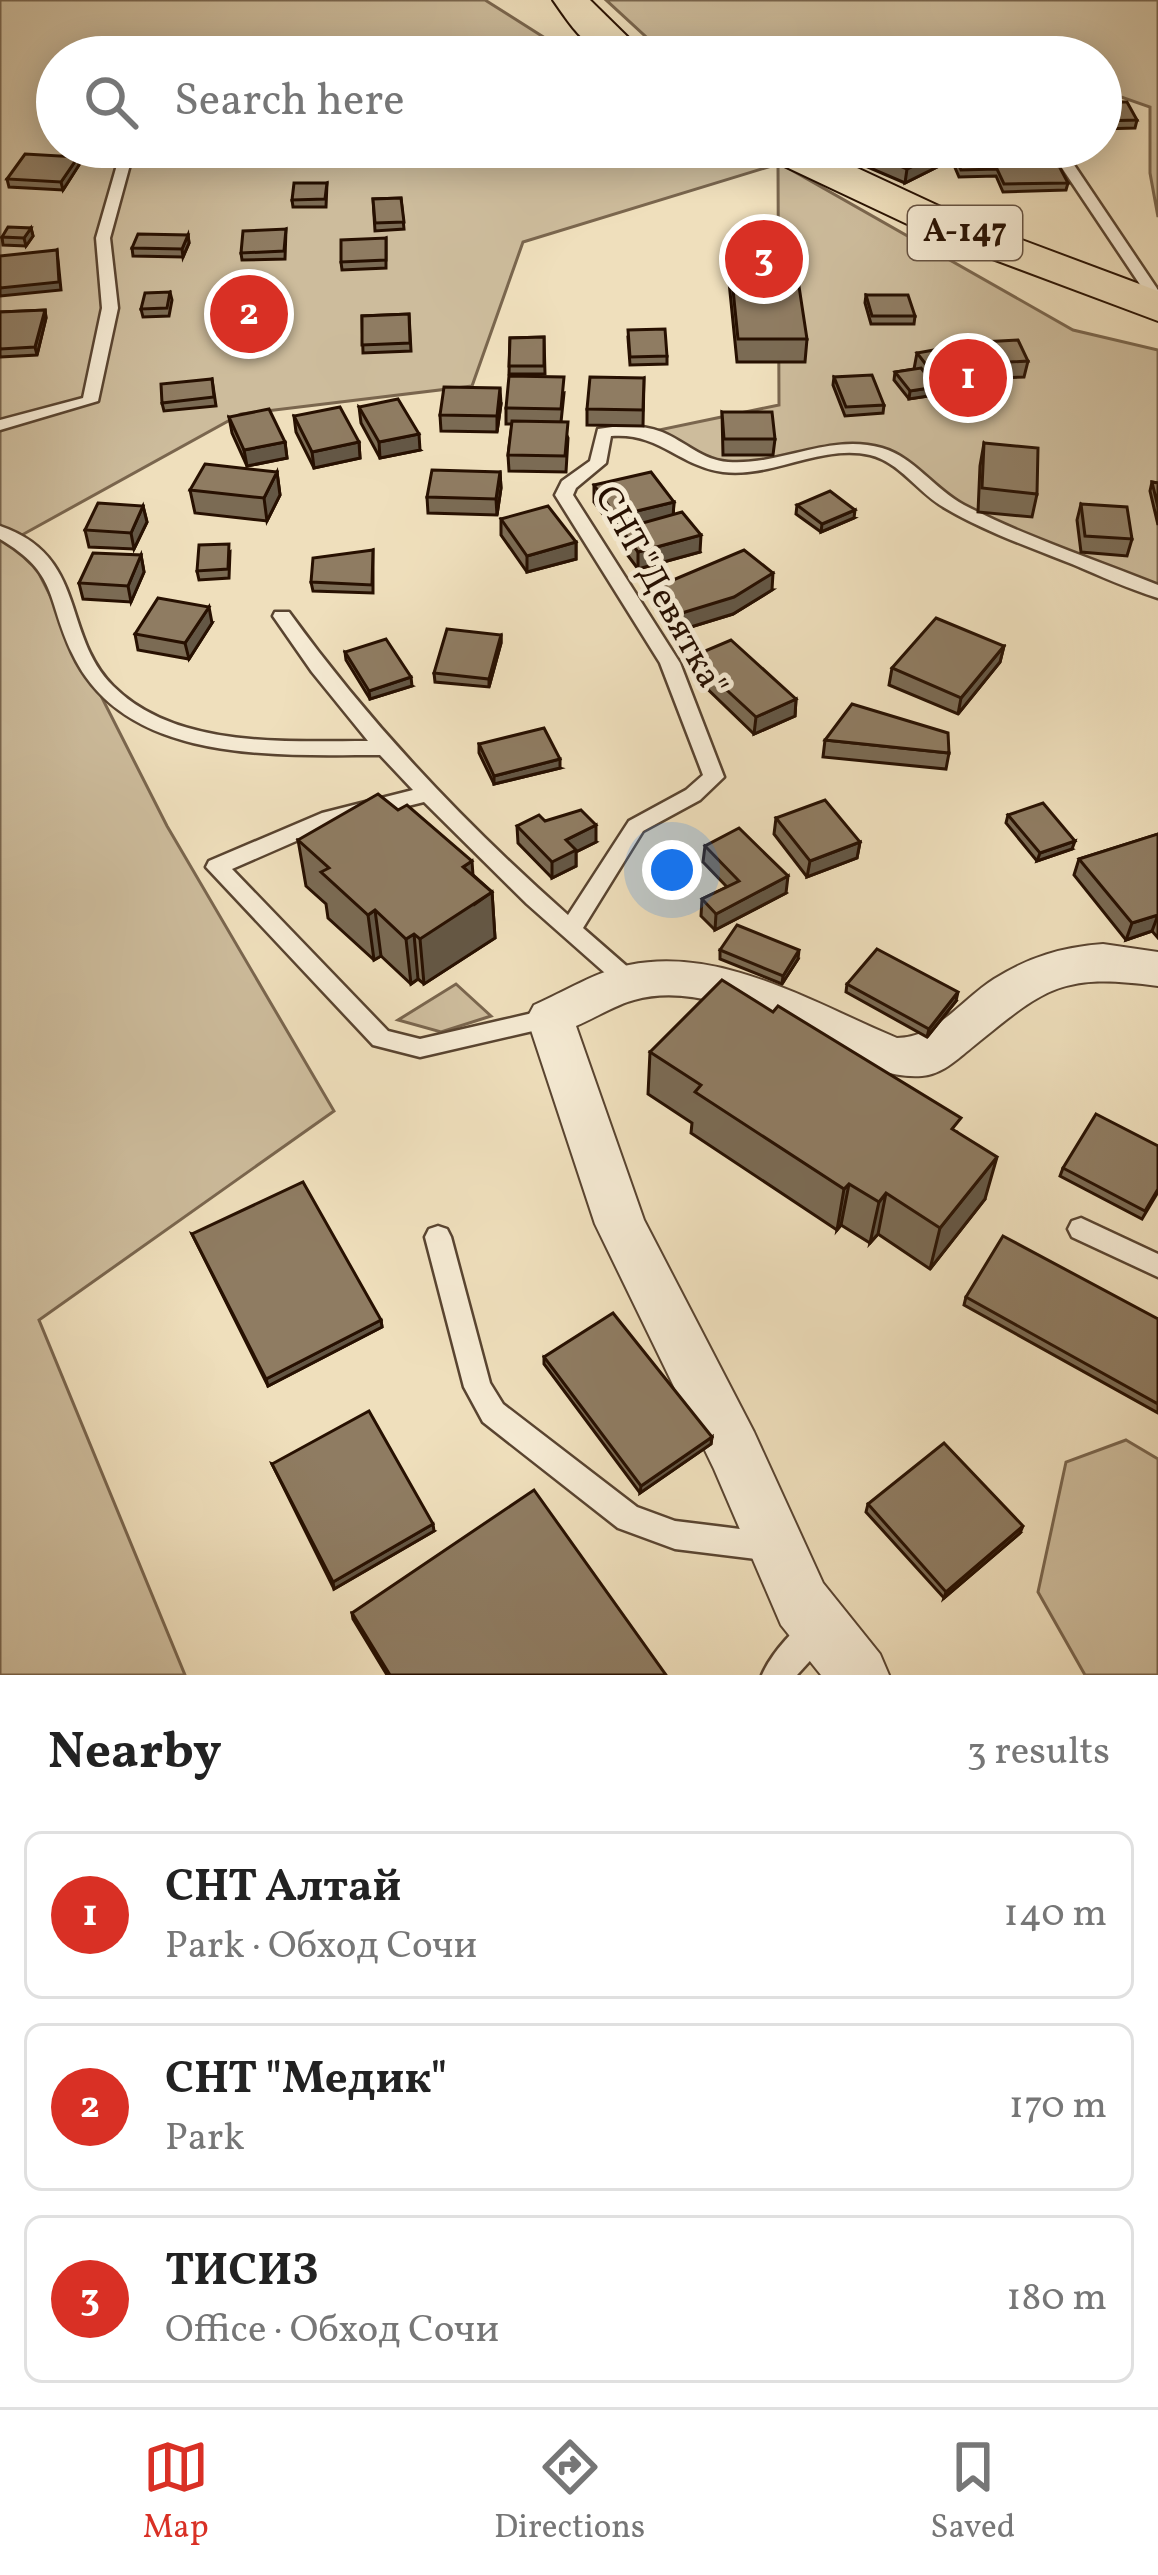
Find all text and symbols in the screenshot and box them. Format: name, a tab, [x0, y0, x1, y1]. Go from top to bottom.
search box	[36, 36, 1122, 168]
icon: search	[78, 69, 144, 135]
text: Search here	[174, 71, 405, 134]
road number: А-147	[908, 206, 1022, 260]
pin: 3	[725, 214, 803, 304]
pin: 2	[210, 269, 288, 359]
pin: 1	[929, 333, 1007, 423]
street label: СНТ "Девятка"	[580, 478, 738, 706]
your location	[642, 840, 702, 900]
text: Nearby	[48, 1718, 222, 1789]
text: 3 results	[967, 1726, 1110, 1780]
text: СНТ Алтай	[165, 1857, 402, 1920]
text: 1	[82, 1888, 98, 1942]
text: 140 m	[1004, 1888, 1107, 1942]
text: Park · Обход Сочи	[165, 1920, 477, 1974]
text: СНТ "Медик"	[165, 2049, 447, 2112]
text: 2	[80, 2080, 100, 2134]
text: 170 m	[1009, 2080, 1107, 2134]
text: Park	[165, 2112, 245, 2166]
text: ТИСИЗ	[165, 2241, 319, 2304]
text: 3	[80, 2272, 100, 2326]
text: 180 m	[1006, 2272, 1107, 2326]
text: Office · Обход Сочи	[165, 2304, 499, 2358]
tab: Map	[143, 2434, 209, 2552]
tab: Directions	[494, 2434, 645, 2552]
tab: Saved	[930, 2434, 1015, 2552]

